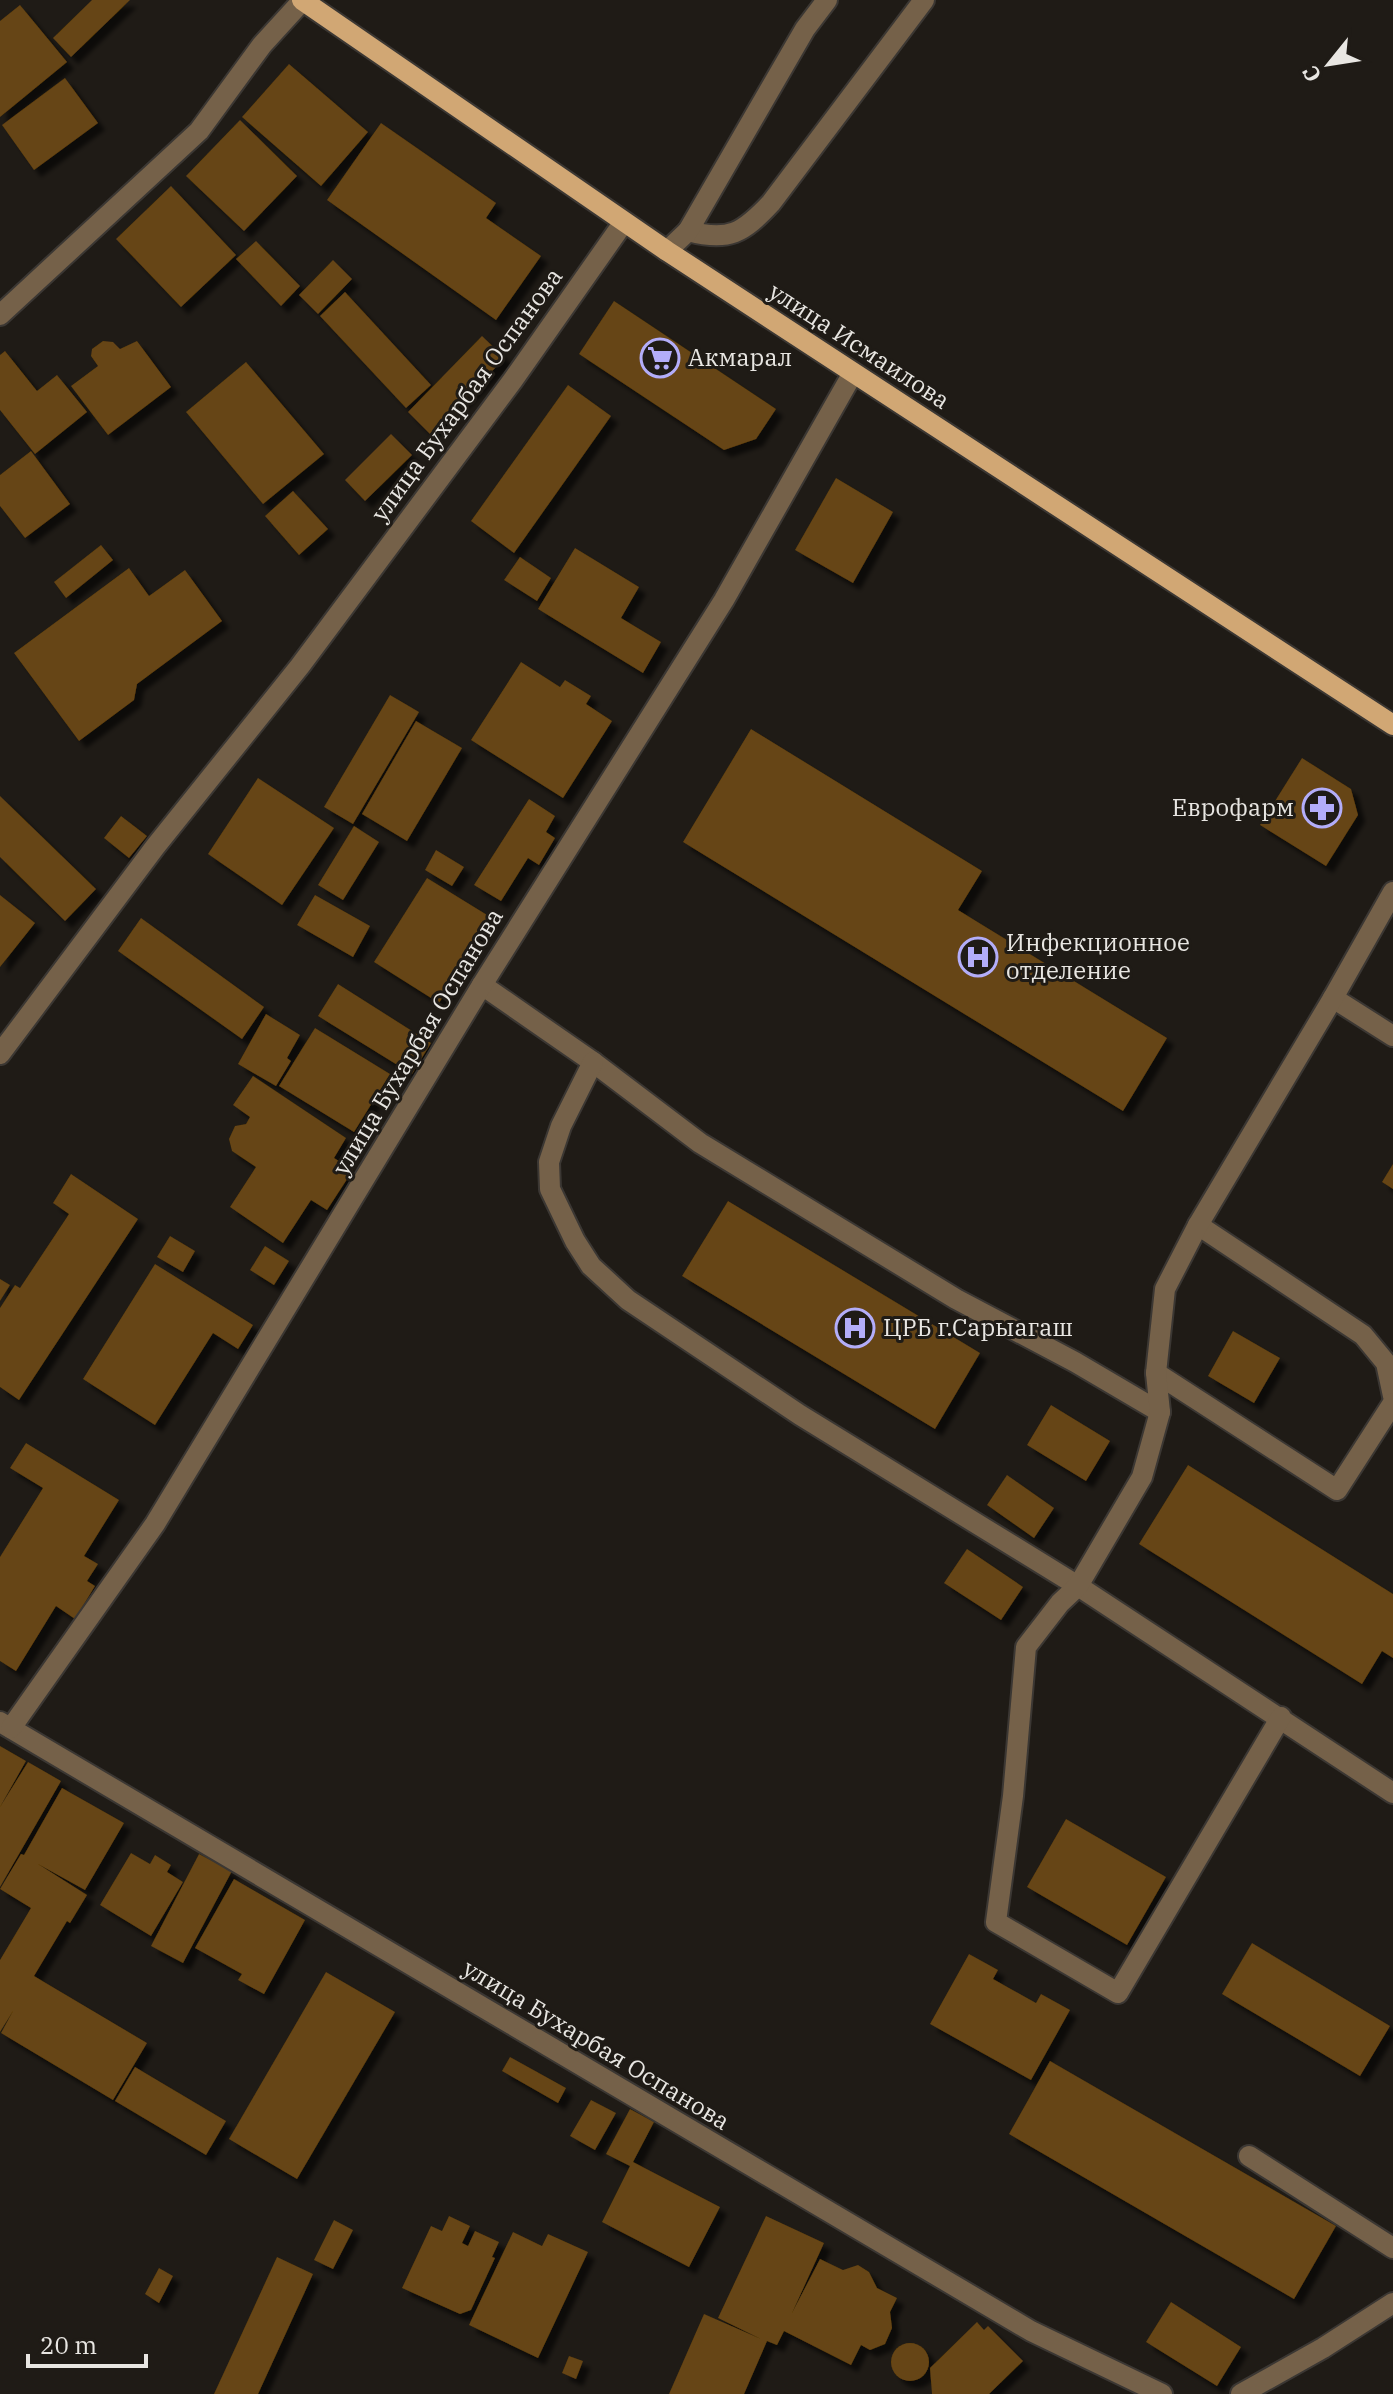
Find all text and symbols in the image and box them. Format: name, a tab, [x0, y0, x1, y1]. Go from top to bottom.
north arrow	[1289, 24, 1369, 104]
text: С	[1295, 61, 1327, 88]
street label: улица Бухарбая Оспанова	[363, 261, 569, 528]
street label: улица Исмаилова	[763, 275, 956, 416]
supermarket icon: Акмарал	[639, 337, 681, 379]
place label: Акмарал	[688, 341, 792, 373]
pharmacy icon: Еврофарм	[1301, 787, 1343, 829]
place label: Еврофарм	[1172, 791, 1294, 823]
street label: улица Бухарбая Оспанова	[325, 902, 510, 1181]
place label: Инфекционное отделение	[1006, 926, 1190, 986]
hospital icon: Инфекционное отделение	[957, 936, 999, 978]
hospital icon: ЦРБ г.Сарыагаш	[834, 1307, 876, 1349]
place label: ЦРБ г.Сарыагаш	[883, 1311, 1073, 1343]
street label: улица Бухарбая Оспанова	[457, 1952, 736, 2137]
scale bar	[28, 2318, 146, 2368]
text: 20 m	[40, 2329, 97, 2361]

